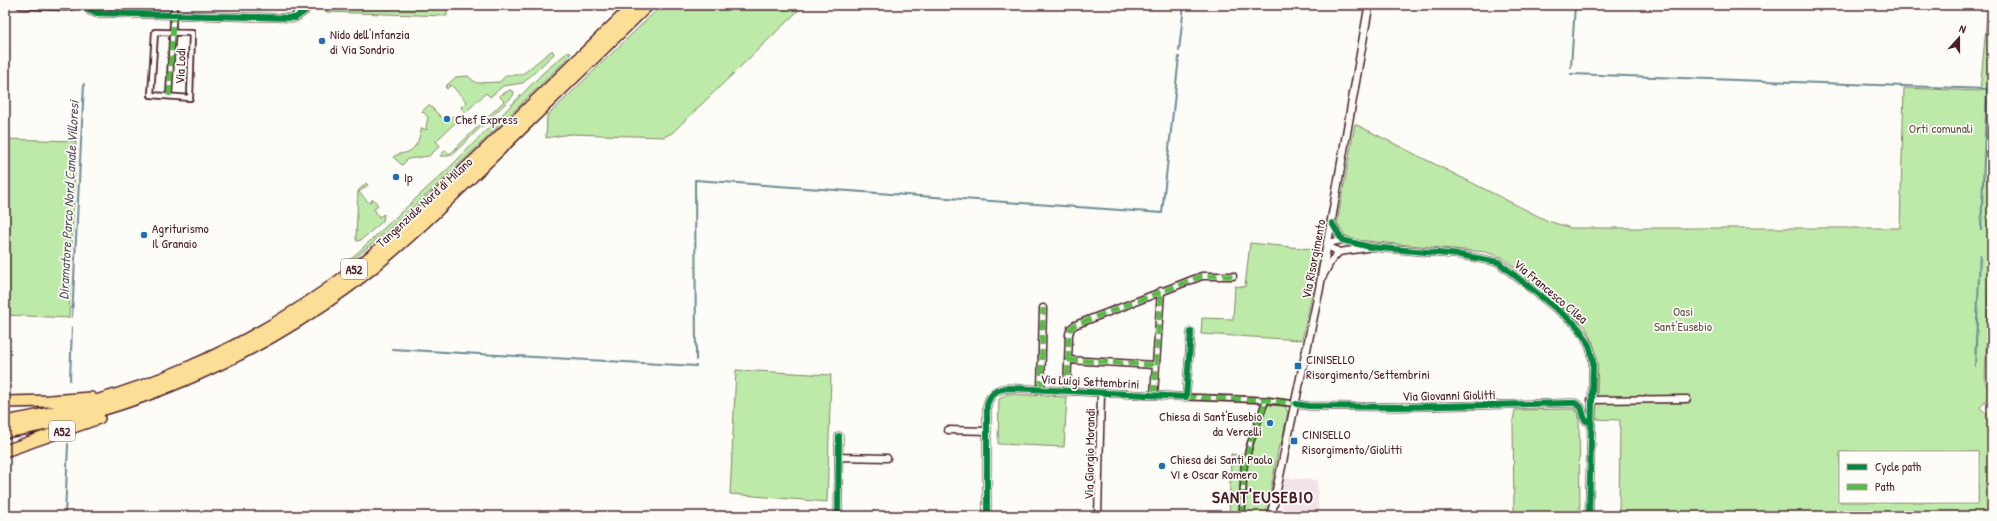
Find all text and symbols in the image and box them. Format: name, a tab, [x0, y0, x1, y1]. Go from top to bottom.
north arrow	[1939, 18, 1979, 58]
text: N	[1957, 21, 1968, 36]
place label: Nido dell'Infanzia di Via Sondrio	[330, 25, 409, 58]
marker: Nido dell'Infanzia di Via Sondrio	[317, 36, 327, 46]
street label: Via Lodi	[170, 48, 190, 84]
water label: Diramatore Parco Nord Canale Villoresi	[53, 98, 83, 300]
place label: Chef Express	[455, 110, 518, 128]
marker: Chef Express	[442, 114, 452, 124]
park label: Orti comunali	[1909, 119, 1973, 137]
street label: Tangenziale Nord di Milano	[372, 153, 476, 251]
place label: Ip	[404, 168, 413, 186]
marker: Ip	[391, 172, 401, 182]
street label: Via Risorgimento	[1296, 218, 1330, 300]
place label: Agriturismo Il Granaio	[152, 219, 209, 252]
marker: Agriturismo Il Granaio	[139, 230, 149, 240]
street label: Via Francesco Cilea	[1510, 255, 1592, 327]
road number: A52	[341, 259, 367, 279]
park label: Oasi Sant'Eusebio	[1654, 302, 1712, 335]
place label: CINISELLO Risorgimento/Settembrini	[1306, 350, 1430, 383]
marker: CINISELLO Risorgimento/Settembrini	[1293, 361, 1303, 371]
street label: Via Luigi Settembrini	[1040, 369, 1140, 393]
street label: Via Giovanni Giolitti	[1402, 385, 1496, 405]
place label: Chiesa di Sant'Eusebio da Vercelli	[1159, 407, 1262, 440]
street label: Via Giorgio Morandi	[1079, 408, 1099, 500]
marker: Chiesa di Sant'Eusebio da Vercelli	[1265, 418, 1275, 428]
road number: A52	[49, 421, 75, 441]
place label: CINISELLO Risorgimento/Giolitti	[1302, 425, 1402, 458]
marker: CINISELLO Risorgimento/Giolitti	[1289, 436, 1299, 446]
place label: Chiesa dei Santi Paolo VI e Oscar Romero	[1170, 450, 1273, 483]
legend	[1839, 451, 1979, 503]
text: Cycle path	[1875, 458, 1921, 475]
marker: Chiesa dei Santi Paolo VI e Oscar Romero	[1157, 461, 1167, 471]
text: Path	[1875, 478, 1895, 495]
district label: SANT'EUSEBIO	[1212, 485, 1314, 508]

